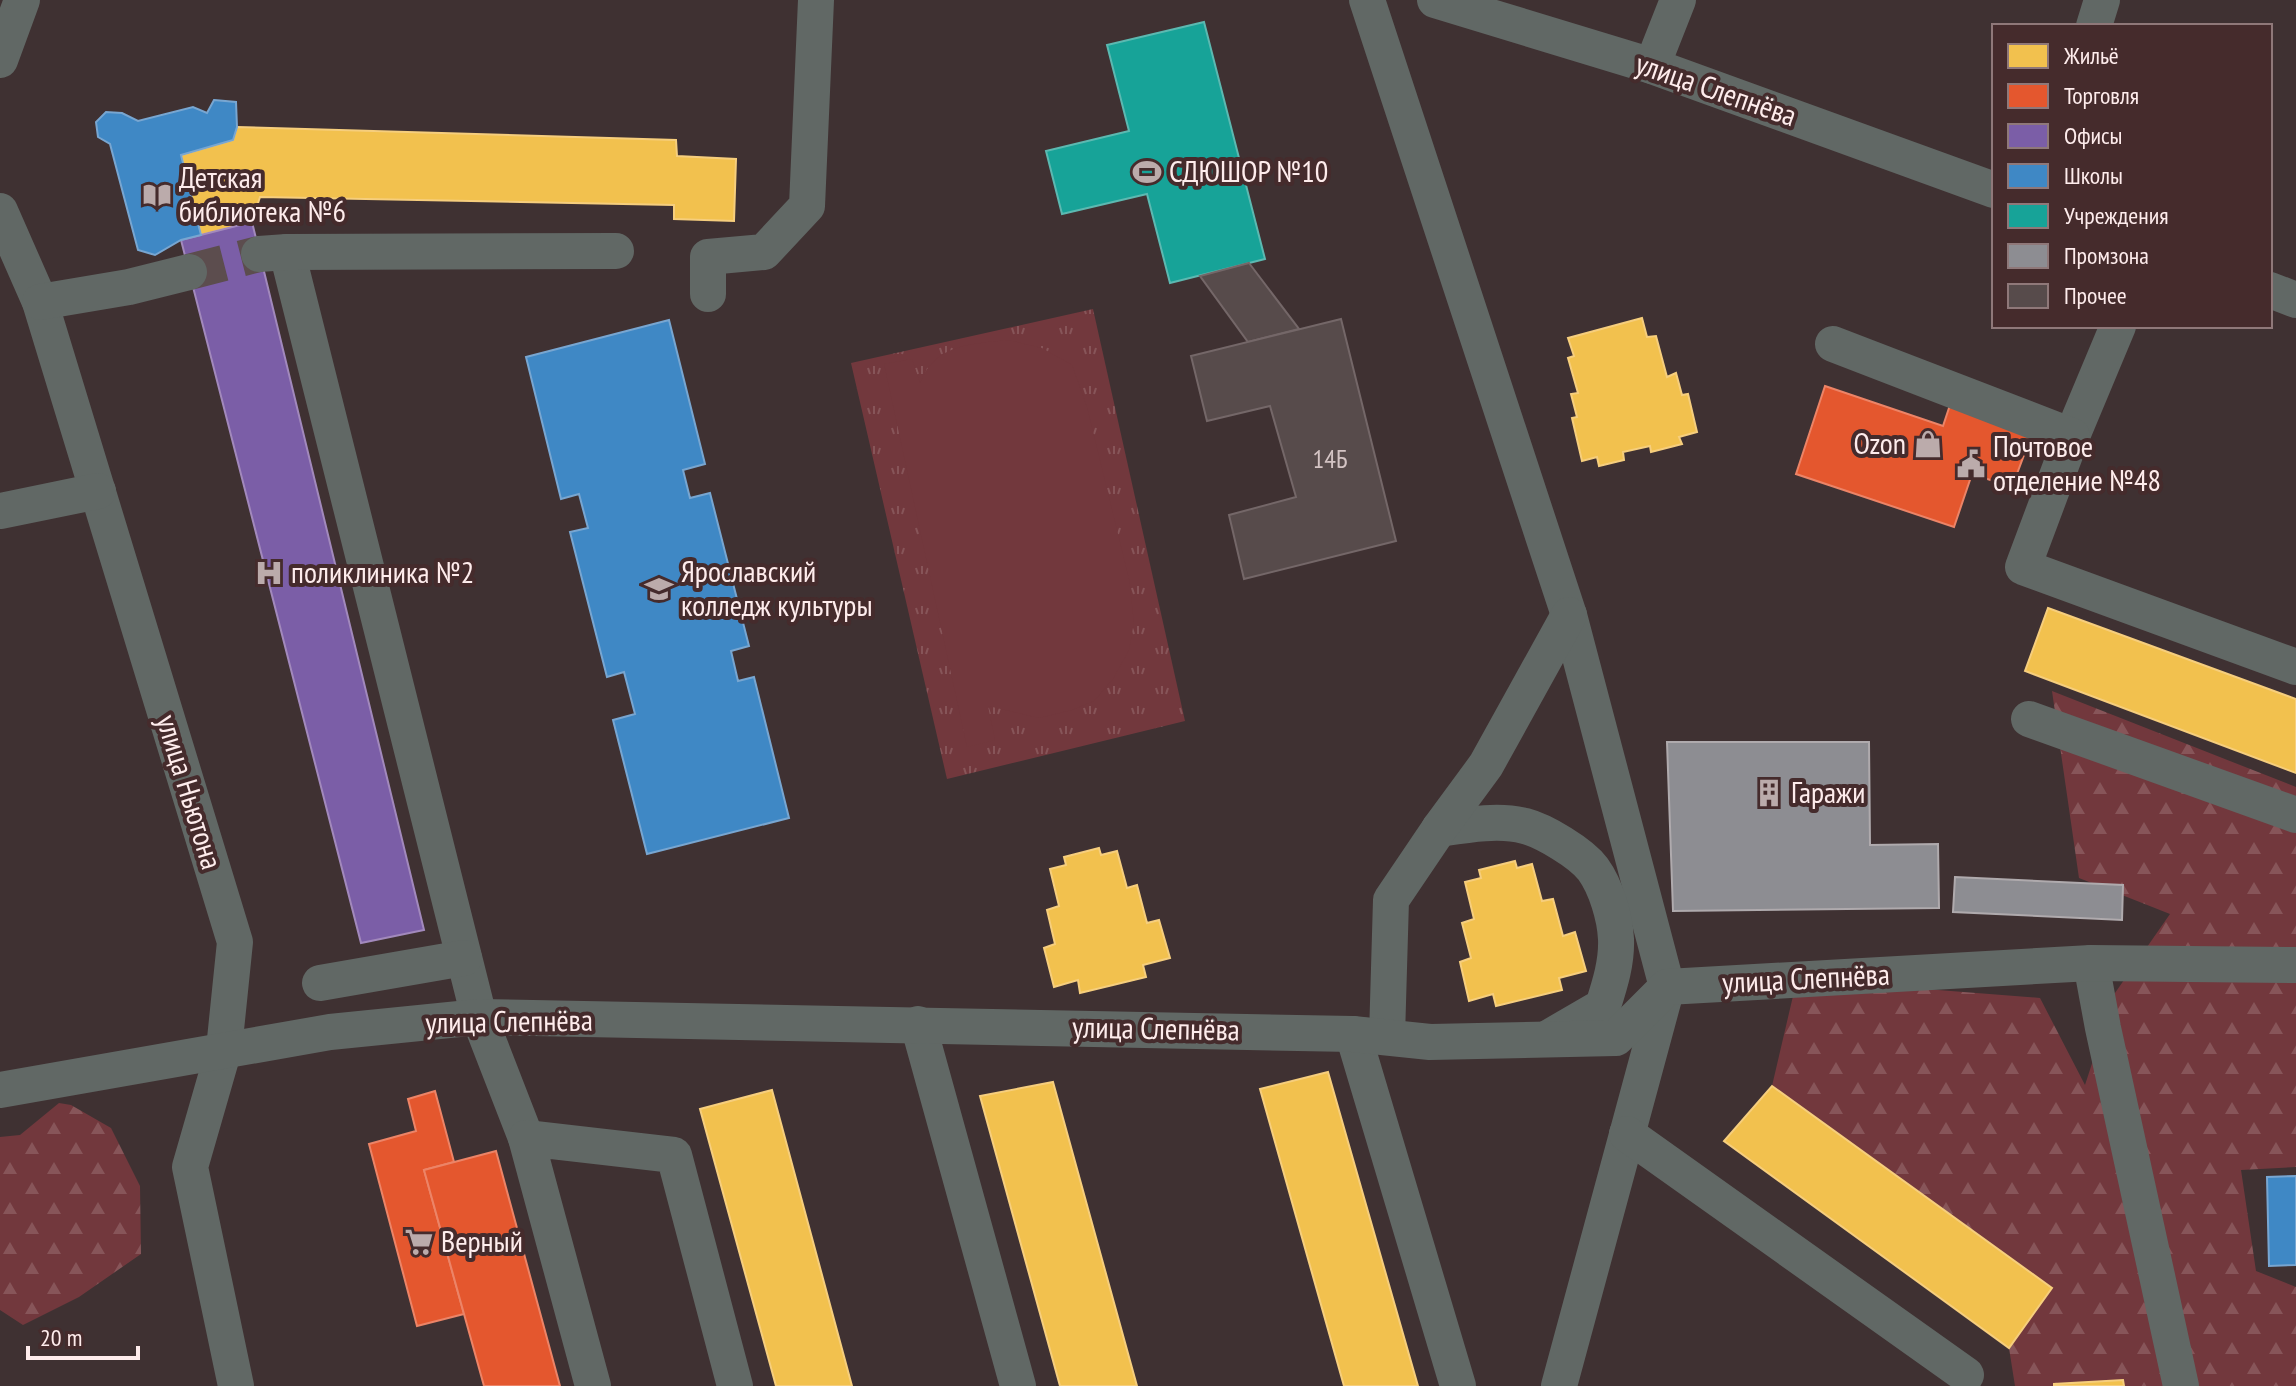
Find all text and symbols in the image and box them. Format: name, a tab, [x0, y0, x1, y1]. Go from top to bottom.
legend	[1992, 24, 2272, 328]
text: Жильё	[2063, 40, 2119, 71]
street label: улица Слепнёва	[1631, 43, 1802, 134]
text: Торговля	[2064, 80, 2139, 111]
text: Офисы	[2064, 120, 2122, 151]
place label: СДЮШОР №10	[1169, 151, 1328, 190]
place label: Детская библиотека №6	[179, 157, 346, 230]
sports icon: СДЮШОР №10	[1132, 157, 1162, 187]
text: Школы	[2064, 160, 2123, 191]
library icon: Детская библиотека №6	[142, 180, 172, 210]
text: Учреждения	[2064, 200, 2169, 231]
text: Промзона	[2064, 240, 2149, 271]
text: Прочее	[2064, 280, 2127, 311]
place label: Ozon	[1853, 423, 1906, 462]
place label: Почтовое отделение №48	[1993, 426, 2161, 499]
shop icon: Ozon	[1913, 429, 1943, 459]
house number: 14Б	[1313, 442, 1347, 475]
public building icon: Почтовое отделение №48	[1956, 449, 1986, 479]
place label: Ярославский колледж культуры	[681, 551, 873, 624]
place label: поликлиника №2	[291, 552, 474, 591]
hospital icon: поликлиника №2	[254, 558, 284, 588]
school or university icon: Ярославский колледж культуры	[644, 574, 674, 604]
street label: улица Ньютона	[148, 710, 232, 874]
place label: Гаражи	[1791, 772, 1865, 811]
building icon: Гаражи	[1754, 778, 1784, 808]
street label: улица Слепнёва	[1721, 954, 1891, 1001]
street label: улица Слепнёва	[425, 1000, 593, 1041]
street label: улица Слепнёва	[1072, 1007, 1240, 1048]
place label: Верный	[441, 1221, 523, 1260]
supermarket icon: Верный	[404, 1227, 434, 1257]
scale bar	[28, 1310, 138, 1360]
text: 20 m	[40, 1322, 82, 1353]

